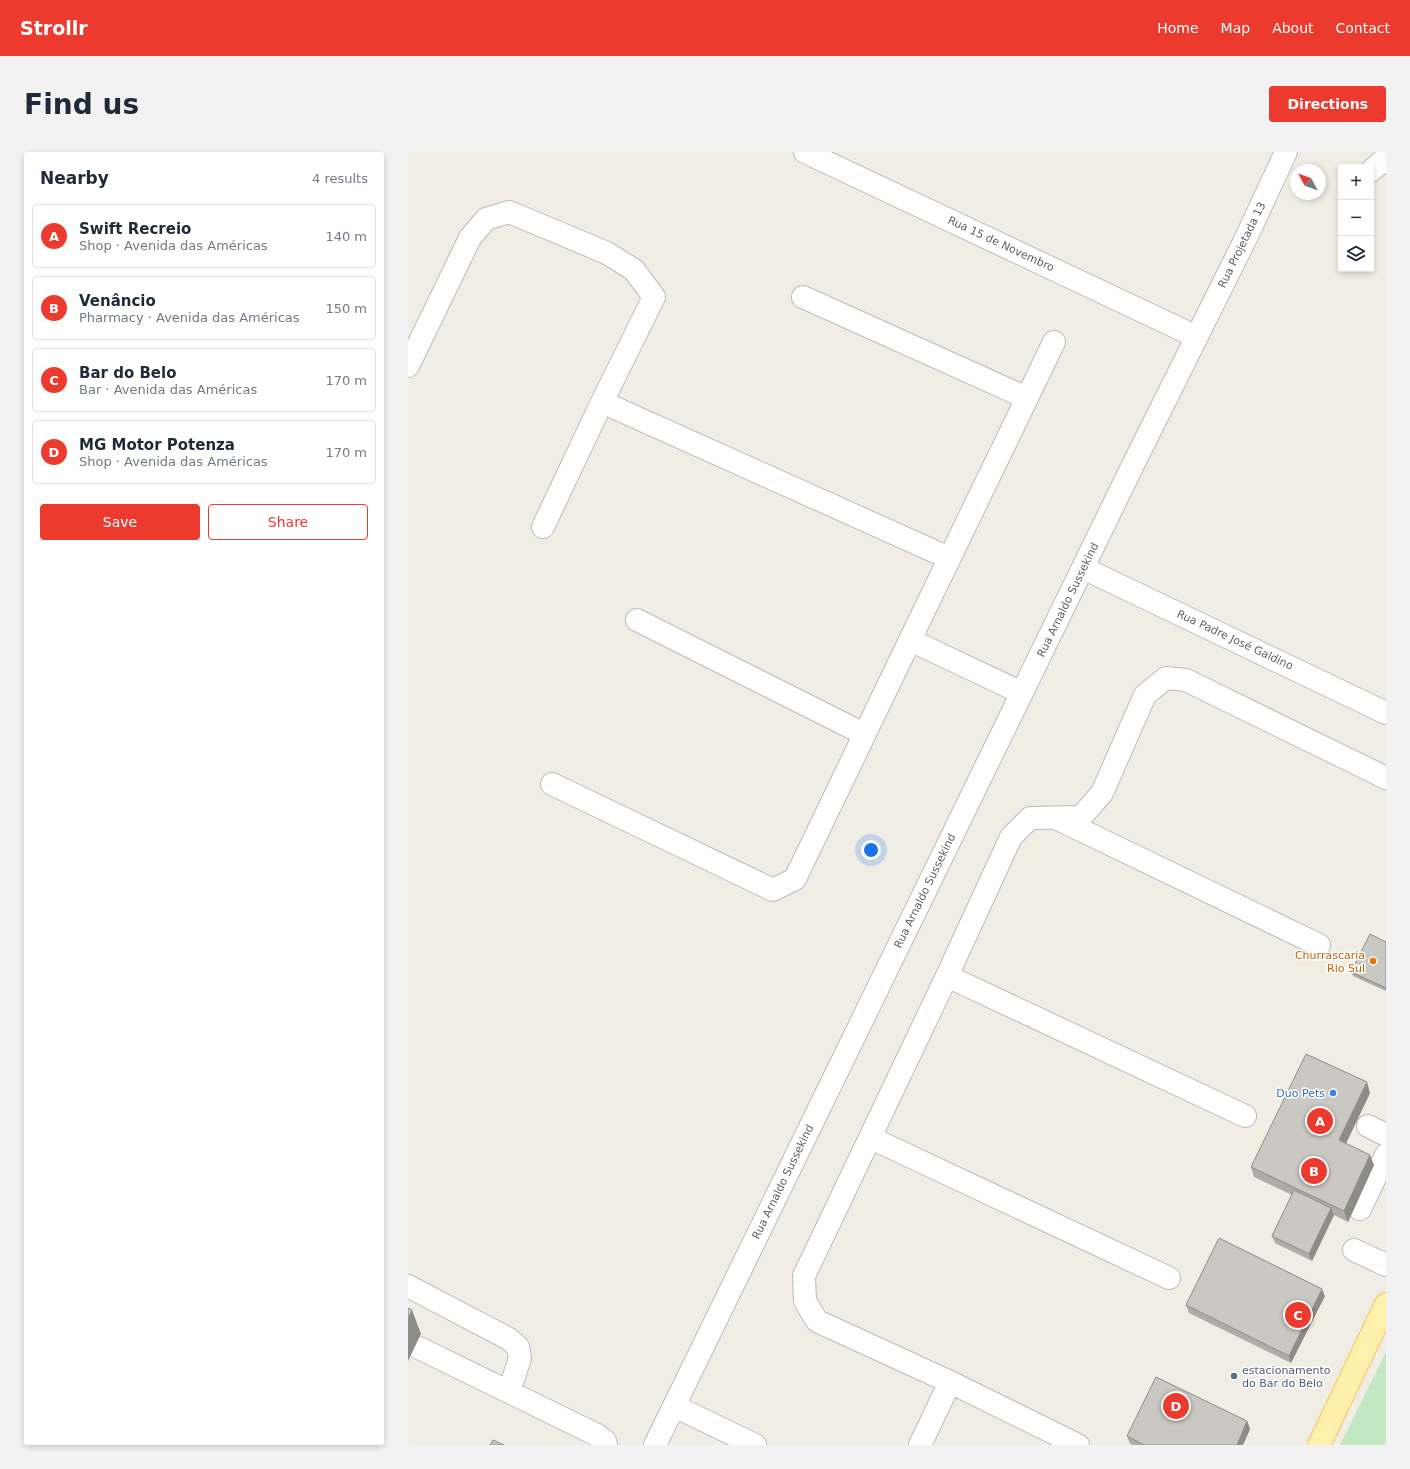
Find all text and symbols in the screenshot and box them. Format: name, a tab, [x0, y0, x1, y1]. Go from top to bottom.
text: Strollr	[20, 17, 88, 39]
text: Home	[1157, 20, 1199, 36]
text: Map	[1221, 20, 1250, 36]
text: About	[1272, 20, 1314, 36]
text: Contact	[1336, 20, 1390, 36]
button: Directions	[1269, 86, 1386, 122]
text: Find us	[24, 88, 139, 121]
north arrow	[1290, 164, 1326, 200]
map controls	[1338, 164, 1374, 272]
button: +	[1338, 164, 1374, 200]
text: Nearby	[40, 168, 109, 188]
text: 4 results	[312, 171, 368, 186]
street label: Rua Projetada 13	[1216, 200, 1268, 290]
button: −	[1338, 200, 1374, 236]
street label: Rua 15 de Novembro	[946, 214, 1057, 275]
text: Swift Recreio	[79, 220, 191, 238]
text: A	[49, 229, 59, 244]
text: 140 m	[325, 229, 367, 244]
button: layers	[1338, 236, 1374, 272]
text: Shop · Avenida das Américas	[79, 238, 268, 253]
text: Venâncio	[79, 292, 156, 310]
text: B	[49, 301, 59, 316]
text: 150 m	[325, 301, 367, 316]
text: Pharmacy · Avenida das Américas	[79, 310, 300, 325]
text: Bar do Belo	[79, 364, 177, 382]
text: C	[49, 373, 59, 388]
text: 170 m	[325, 373, 367, 388]
text: Bar · Avenida das Américas	[79, 382, 257, 397]
text: MG Motor Potenza	[79, 436, 235, 454]
text: D	[49, 445, 59, 460]
text: 170 m	[325, 445, 367, 460]
text: Shop · Avenida das Américas	[79, 454, 268, 469]
button: Save	[40, 504, 200, 540]
button: Share	[208, 504, 368, 540]
street label: Rua Arnaldo Sussekind	[1035, 541, 1101, 659]
street label: Rua Padre José Galdino	[1175, 607, 1295, 673]
street label: Rua Arnaldo Sussekind	[892, 832, 958, 950]
your location	[861, 840, 881, 860]
place label: Churrascaria Rio Sul	[1295, 949, 1365, 975]
marker: Churrascaria Rio Sul	[1368, 956, 1378, 966]
place label: Duo Pets	[1276, 1087, 1325, 1100]
marker: Duo Pets	[1328, 1088, 1338, 1098]
pin: A	[1307, 1106, 1333, 1136]
street label: Rua Arnaldo Sussekind	[750, 1123, 816, 1241]
pin: B	[1301, 1156, 1327, 1186]
pin: C	[1285, 1300, 1311, 1330]
place label: estacionamento do Bar do Belo	[1242, 1364, 1331, 1390]
marker: estacionamento do Bar do Belo	[1229, 1371, 1239, 1381]
pin: D	[1163, 1391, 1189, 1421]

